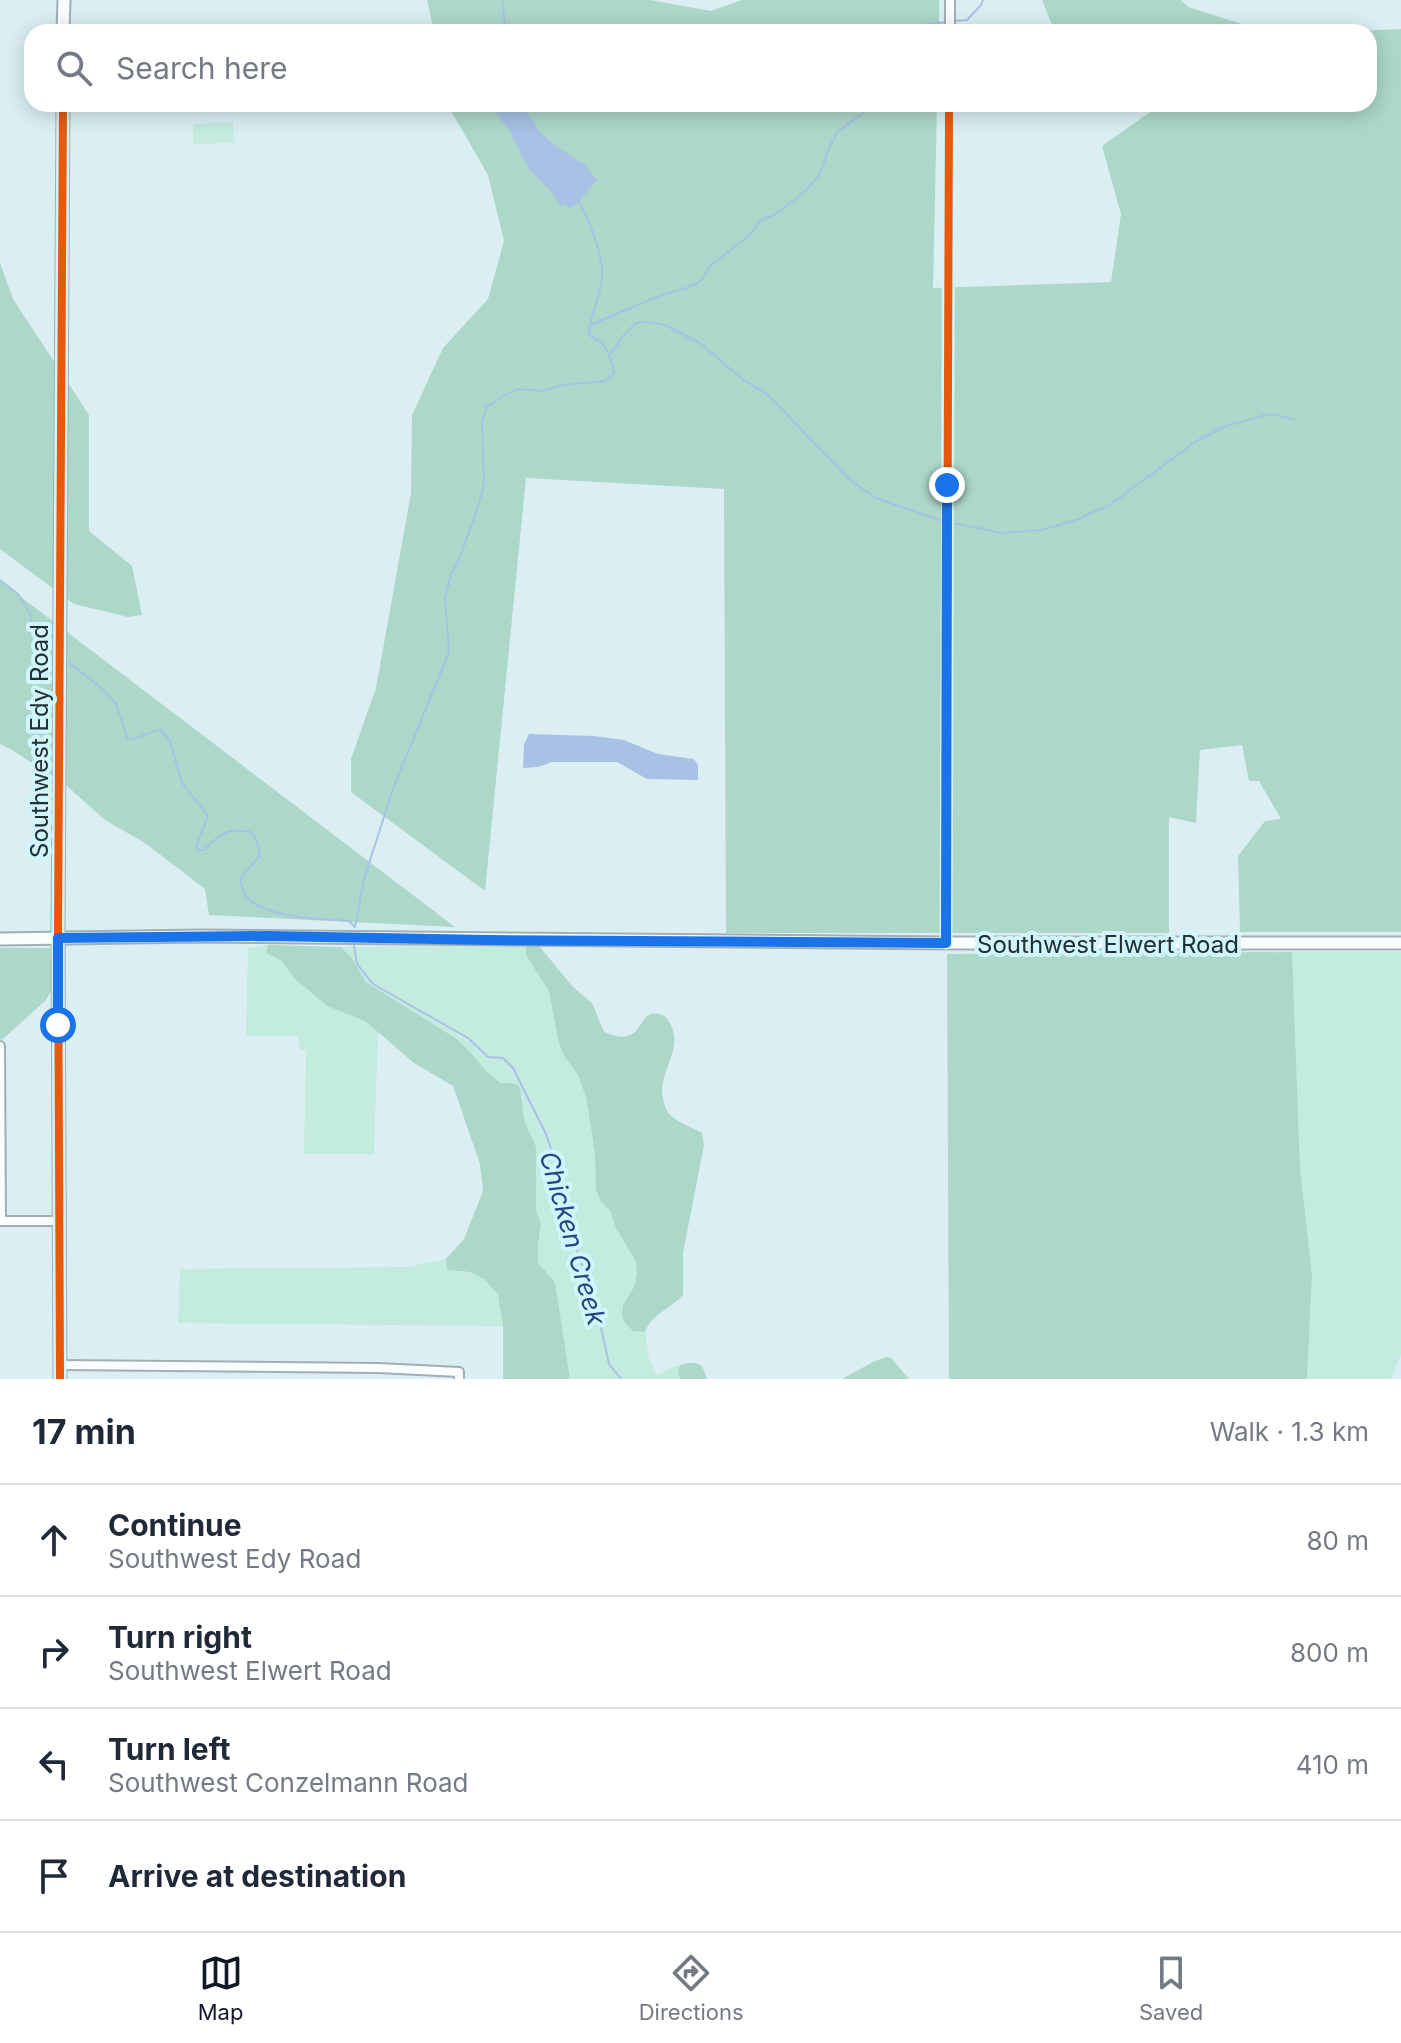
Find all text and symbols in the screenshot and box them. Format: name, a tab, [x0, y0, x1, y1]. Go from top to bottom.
search box	[24, 24, 1377, 112]
icon: search	[52, 46, 96, 90]
text: Search here	[116, 50, 288, 86]
route end	[929, 467, 965, 503]
street label: Southwest Edy Road	[25, 624, 54, 858]
street label: Southwest Elwert Road	[977, 930, 1239, 959]
route start	[40, 1007, 76, 1043]
water label: Chicken Creek	[533, 1147, 613, 1329]
text: 17 min	[32, 1411, 136, 1452]
text: Walk · 1.3 km	[1210, 1416, 1369, 1447]
text: Continue	[108, 1507, 242, 1543]
icon: ahead	[32, 1518, 76, 1562]
text: 80 m	[1306, 1525, 1369, 1556]
text: Southwest Edy Road	[108, 1543, 361, 1574]
text: Turn right	[108, 1619, 252, 1655]
icon: right	[32, 1630, 76, 1674]
text: 800 m	[1290, 1637, 1369, 1668]
text: Southwest Elwert Road	[108, 1655, 392, 1686]
text: Turn left	[108, 1731, 230, 1767]
icon: left	[32, 1742, 76, 1786]
text: 410 m	[1296, 1749, 1369, 1780]
text: Southwest Conzelmann Road	[108, 1767, 469, 1798]
icon: arrive	[32, 1854, 76, 1898]
text: Arrive at destination	[108, 1858, 406, 1894]
tab: Map	[198, 1951, 243, 2025]
tab: Directions	[639, 1951, 744, 2025]
tab: Saved	[1139, 1951, 1203, 2025]

